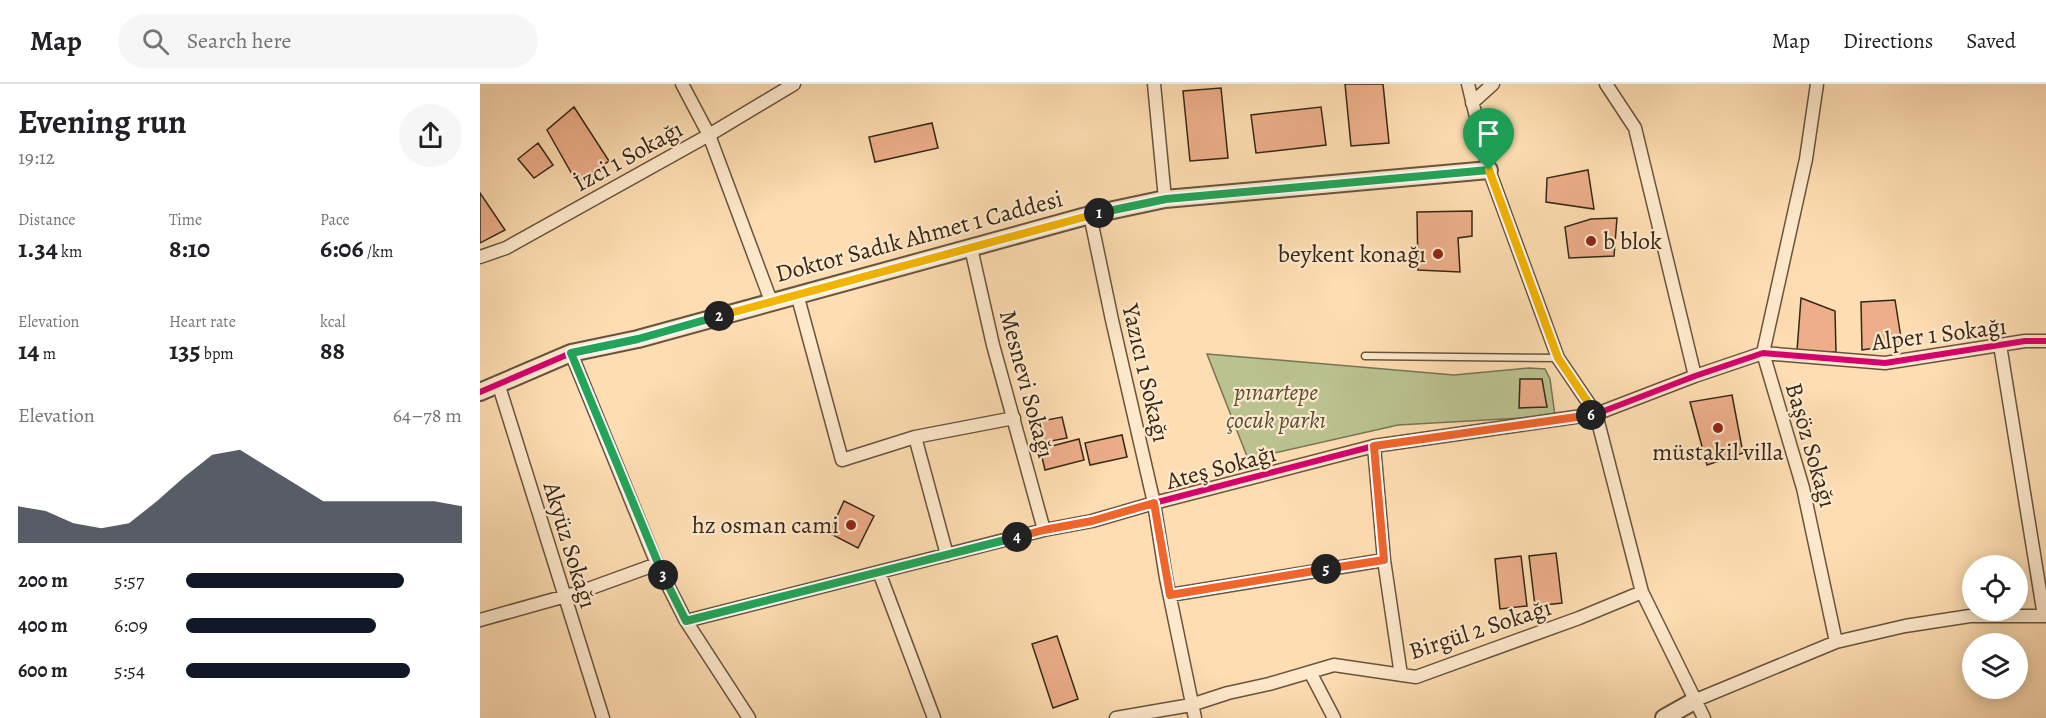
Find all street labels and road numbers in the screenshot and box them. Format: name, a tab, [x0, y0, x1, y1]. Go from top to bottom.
street label: İzci 1 Sokağı	[568, 113, 688, 199]
street label: Doktor Sadık Ahmet 1 Caddesi	[772, 182, 1066, 290]
street label: Yazıcı 1 Sokağı	[1114, 300, 1177, 445]
street label: Mesnevi Sokağı	[992, 306, 1062, 462]
street label: Alper 1 Sokağı	[1869, 310, 2008, 358]
street label: Başöz Sokağı	[1778, 379, 1844, 511]
street label: Ateş Sokağı	[1161, 437, 1280, 497]
street label: Akyüz Sokağı	[535, 477, 604, 612]
street label: Birgül 2 Sokağı	[1405, 591, 1555, 667]

